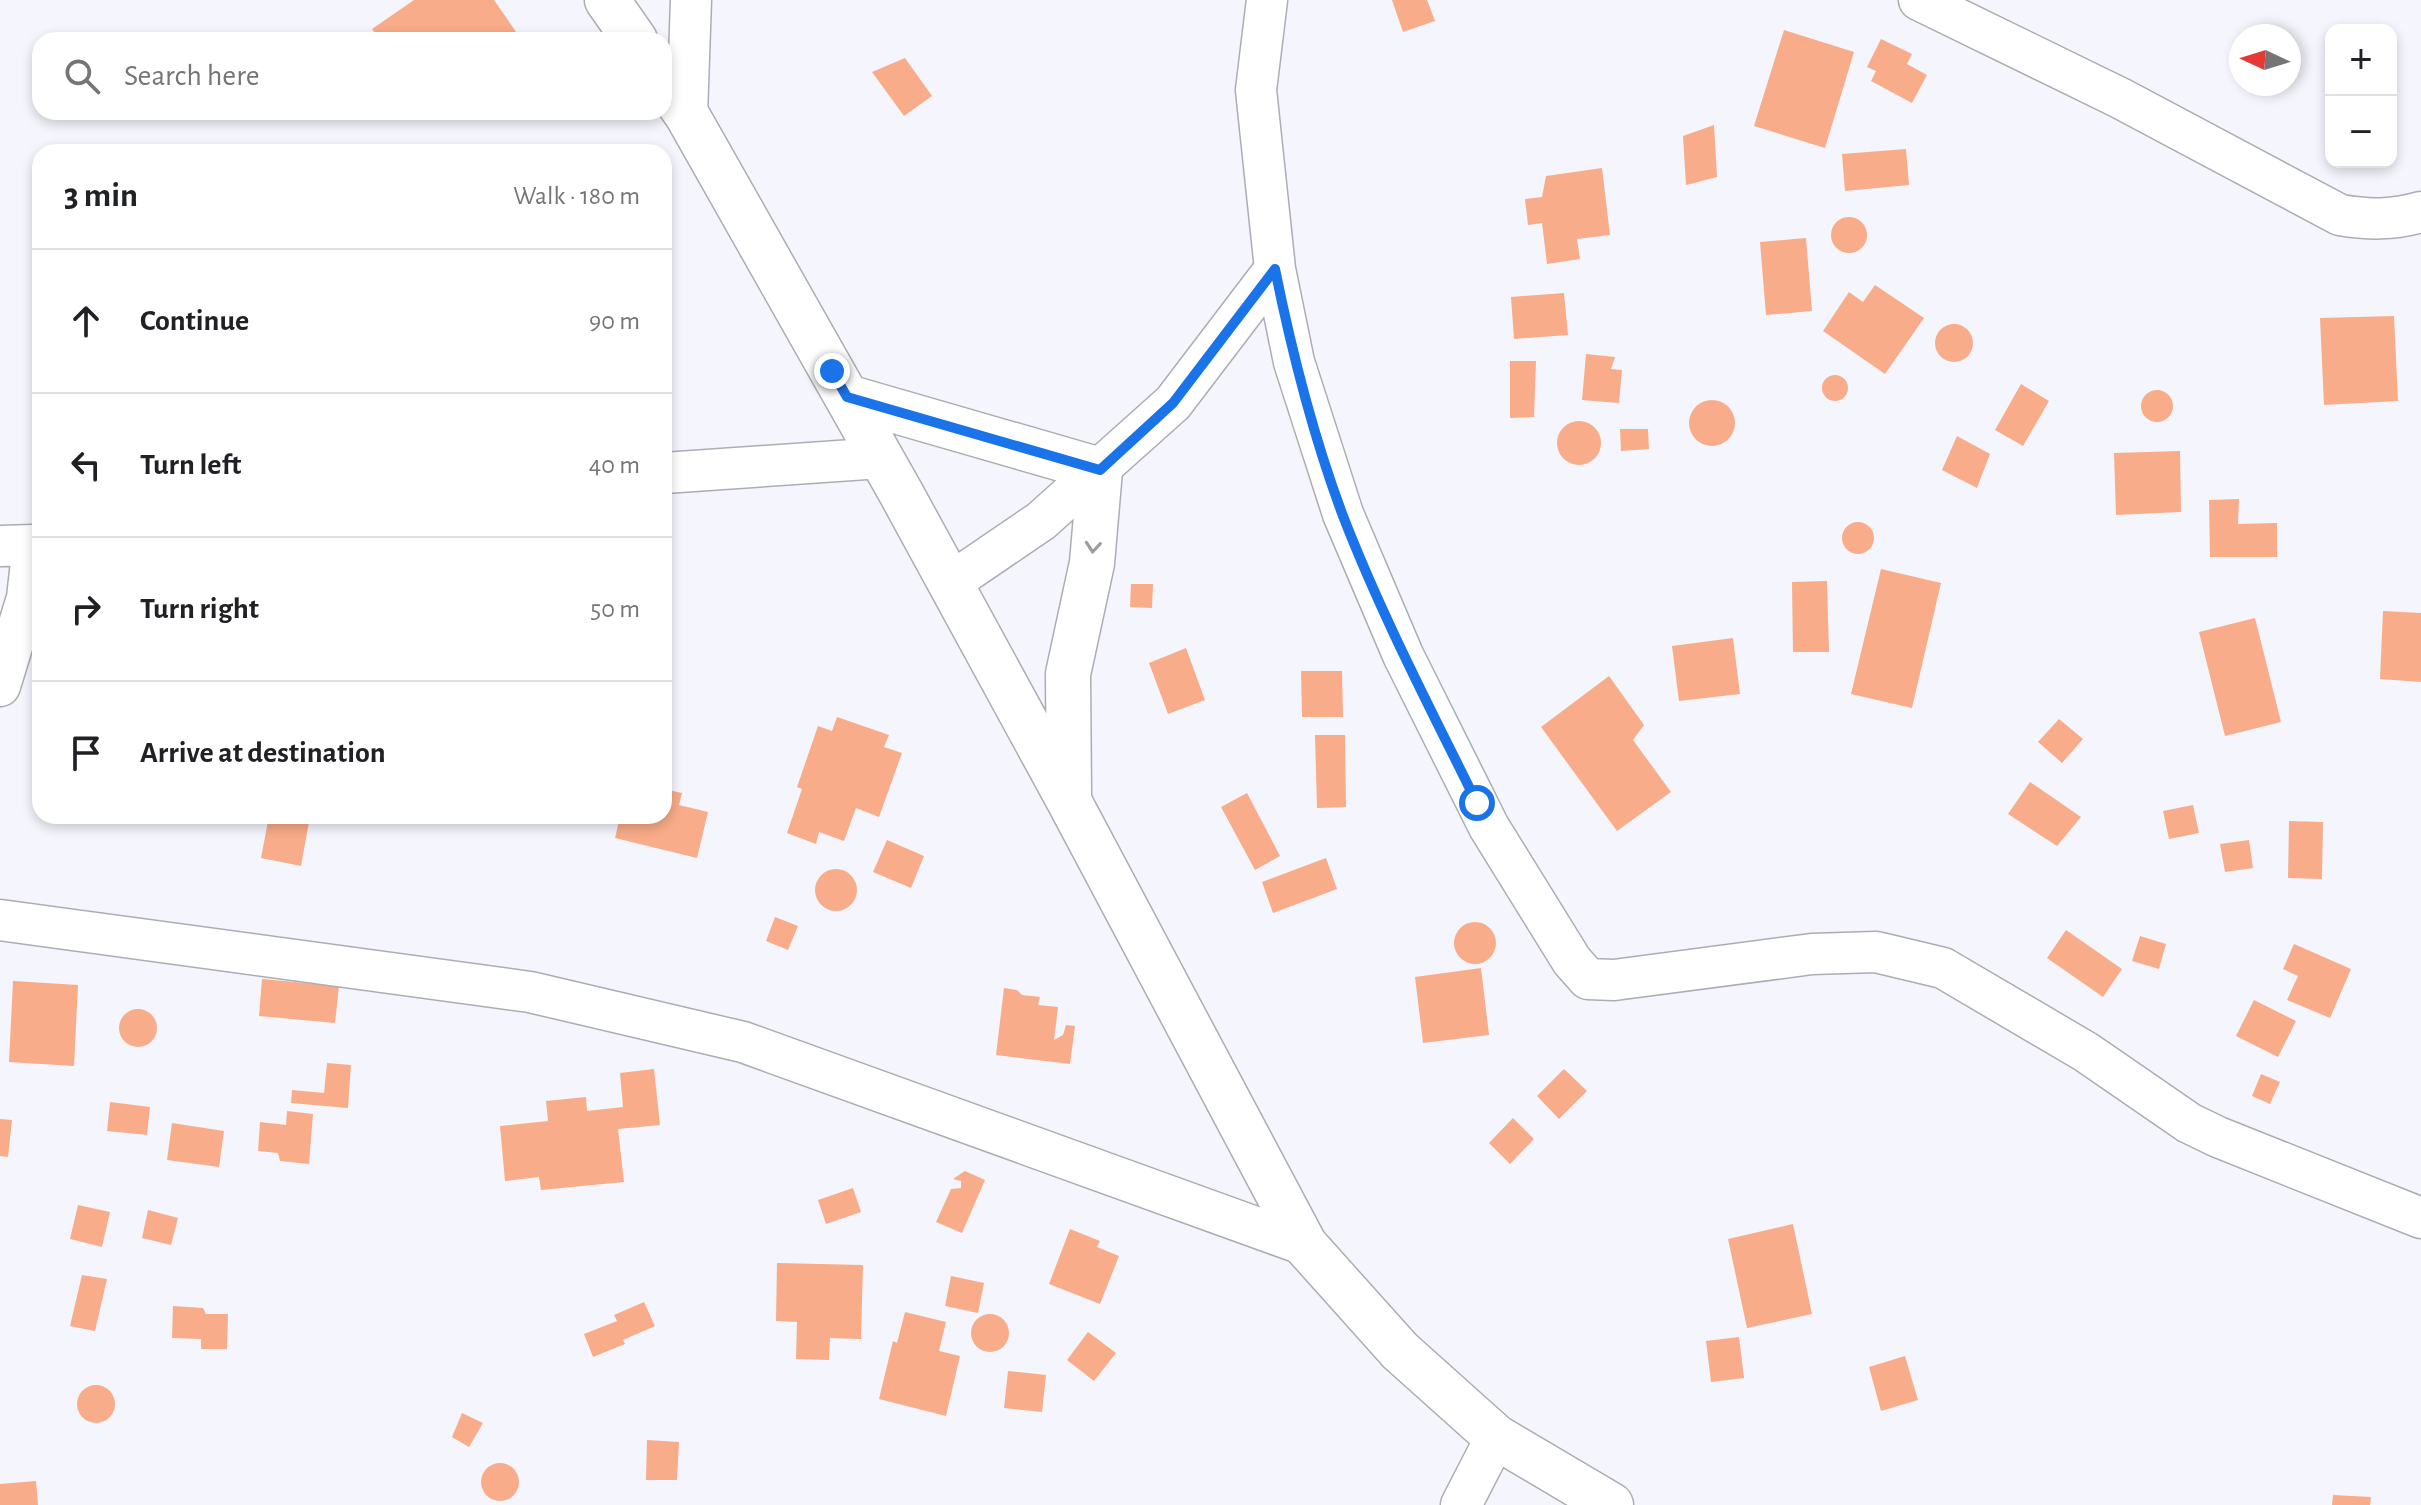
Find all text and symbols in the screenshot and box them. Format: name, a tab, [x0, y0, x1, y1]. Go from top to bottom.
north arrow	[2229, 24, 2301, 96]
map controls	[2325, 24, 2397, 168]
button: +	[2325, 24, 2397, 96]
search box	[32, 32, 672, 120]
icon: search	[60, 54, 104, 98]
text: Search here	[124, 61, 260, 91]
button: −	[2325, 96, 2397, 168]
text: 3 min	[64, 179, 138, 213]
text: Walk · 180 m	[513, 183, 640, 209]
icon: ahead	[64, 299, 108, 343]
text: Continue	[140, 306, 249, 336]
text: 90 m	[589, 308, 640, 334]
route end	[814, 353, 850, 389]
icon: left	[64, 443, 108, 487]
text: Turn left	[140, 450, 241, 480]
text: 40 m	[589, 452, 640, 478]
one-way arrow	[1085, 541, 1102, 554]
icon: right	[64, 587, 108, 631]
text: Turn right	[140, 594, 259, 624]
text: 50 m	[590, 596, 640, 622]
icon: arrive	[64, 731, 108, 775]
text: Arrive at destination	[140, 738, 386, 768]
route start	[1459, 785, 1495, 821]

